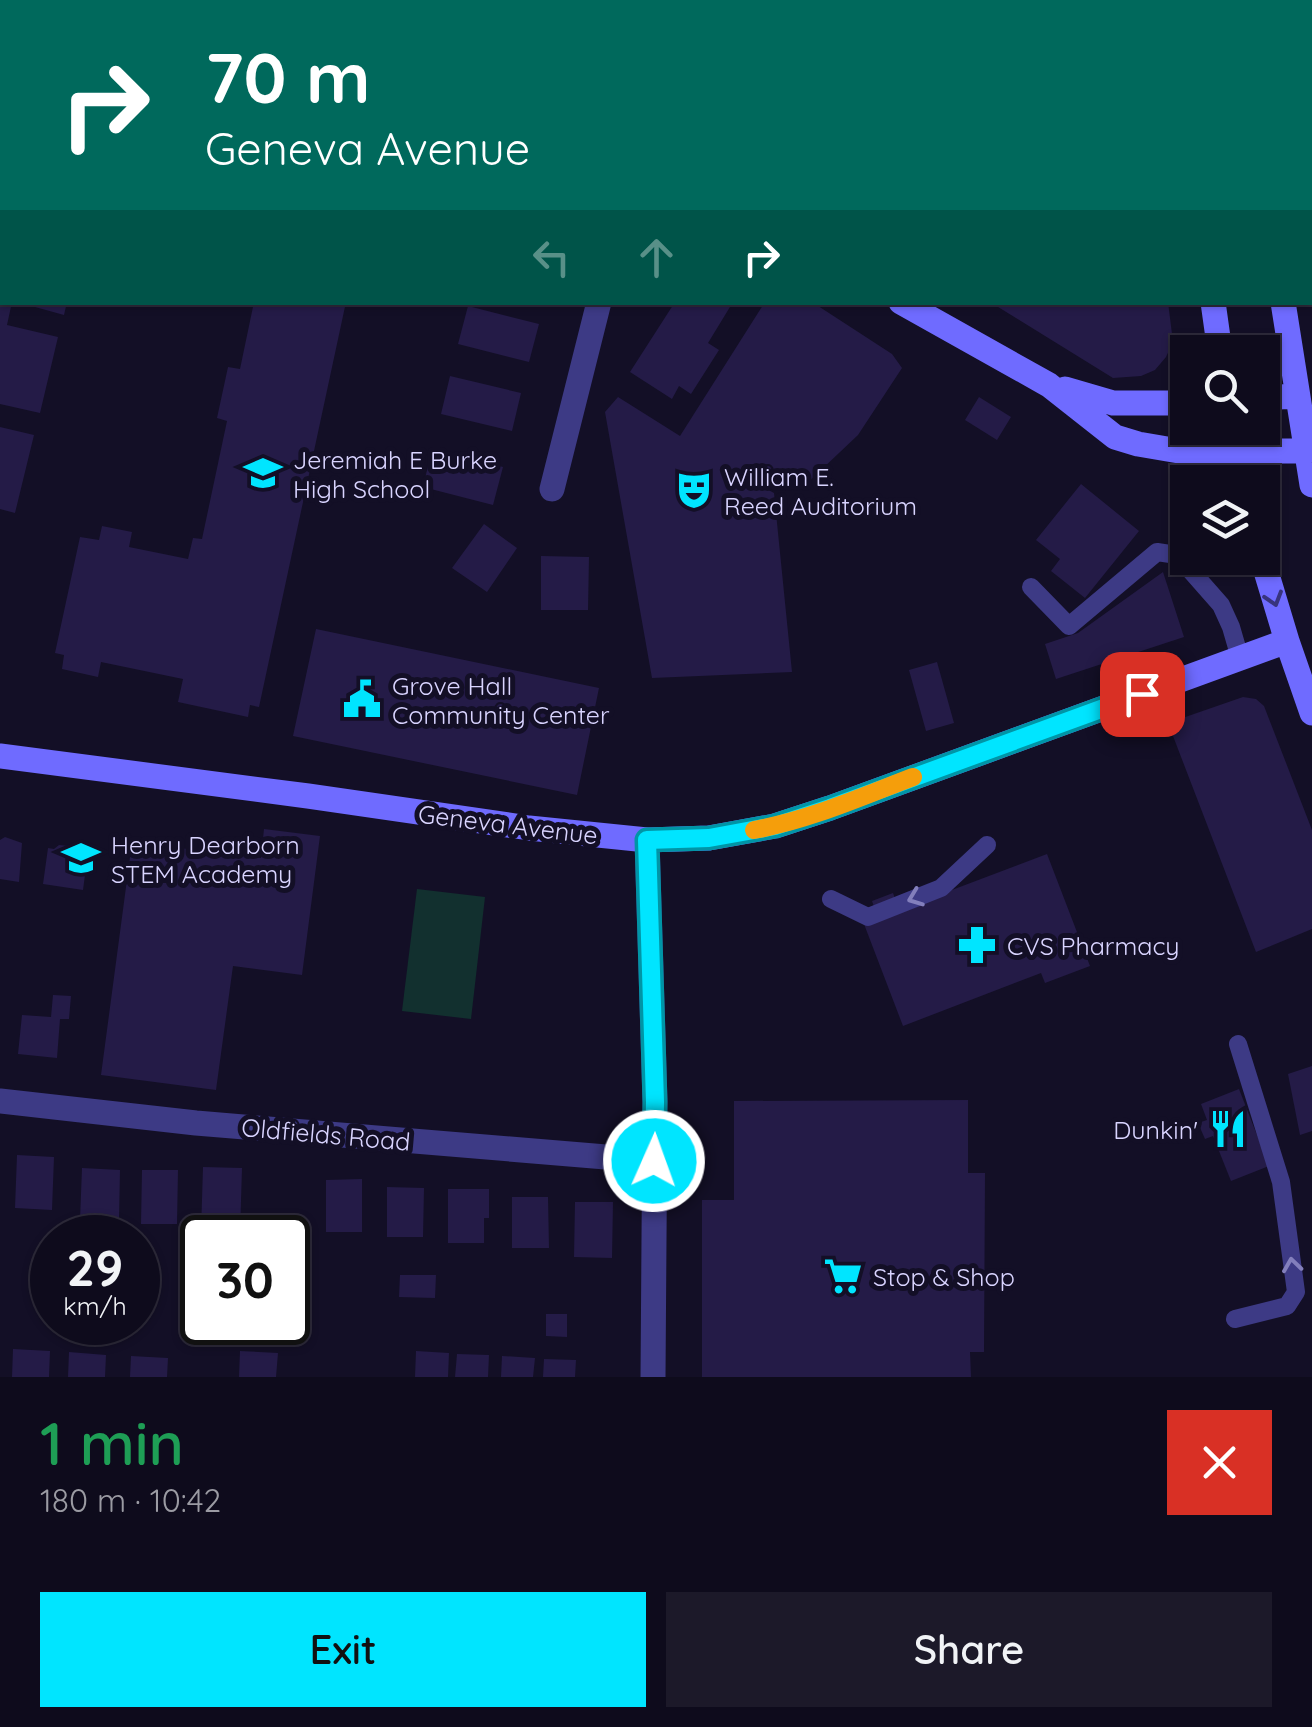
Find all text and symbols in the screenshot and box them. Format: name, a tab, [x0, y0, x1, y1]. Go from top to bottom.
text: 70 m	[205, 33, 371, 121]
icon: right	[40, 40, 170, 170]
text: Geneva Avenue	[205, 120, 530, 176]
icon: left	[524, 230, 579, 285]
icon: ahead	[629, 230, 684, 285]
icon: right	[734, 230, 789, 285]
map controls	[1170, 335, 1280, 575]
button: search	[1170, 335, 1280, 445]
place label: Jeremiah E Burke High School	[293, 444, 497, 504]
school or university icon: Jeremiah E Burke High School	[242, 452, 284, 494]
place label: William E. Reed Auditorium	[724, 461, 917, 521]
button: layers	[1170, 465, 1280, 575]
theatre icon: William E. Reed Auditorium	[673, 469, 715, 511]
one-way arrow	[1262, 590, 1283, 607]
pin	[1100, 652, 1185, 737]
icon: arrive	[1115, 667, 1170, 722]
place label: Grove Hall Community Center	[392, 670, 610, 730]
public building icon: Grove Hall Community Center	[341, 678, 383, 720]
street label: Geneva Avenue	[416, 798, 600, 850]
place label: Henry Dearborn STEM Academy	[111, 829, 300, 889]
school or university icon: Henry Dearborn STEM Academy	[60, 837, 102, 879]
one-way arrow	[907, 887, 925, 907]
pharmacy icon: CVS Pharmacy	[956, 924, 998, 966]
place label: CVS Pharmacy	[1007, 930, 1180, 961]
restaurant icon: Dunkin'	[1207, 1108, 1249, 1150]
position arrow	[602, 1109, 706, 1213]
street label: Oldfields Road	[240, 1111, 412, 1157]
place label: Dunkin'	[1113, 1114, 1198, 1145]
speed limit sign: 30	[180, 1215, 310, 1345]
text: 29	[67, 1236, 123, 1299]
supermarket icon: Stop & Shop	[822, 1255, 864, 1297]
one-way arrow	[1282, 1256, 1303, 1272]
place label: Stop & Shop	[873, 1261, 1015, 1292]
text: km/h	[63, 1290, 127, 1321]
text: 1 min	[40, 1405, 184, 1480]
button: close	[1167, 1410, 1272, 1515]
text: 180 m · 10:42	[40, 1480, 221, 1520]
button: Exit	[40, 1592, 646, 1707]
button: Share	[666, 1592, 1272, 1707]

